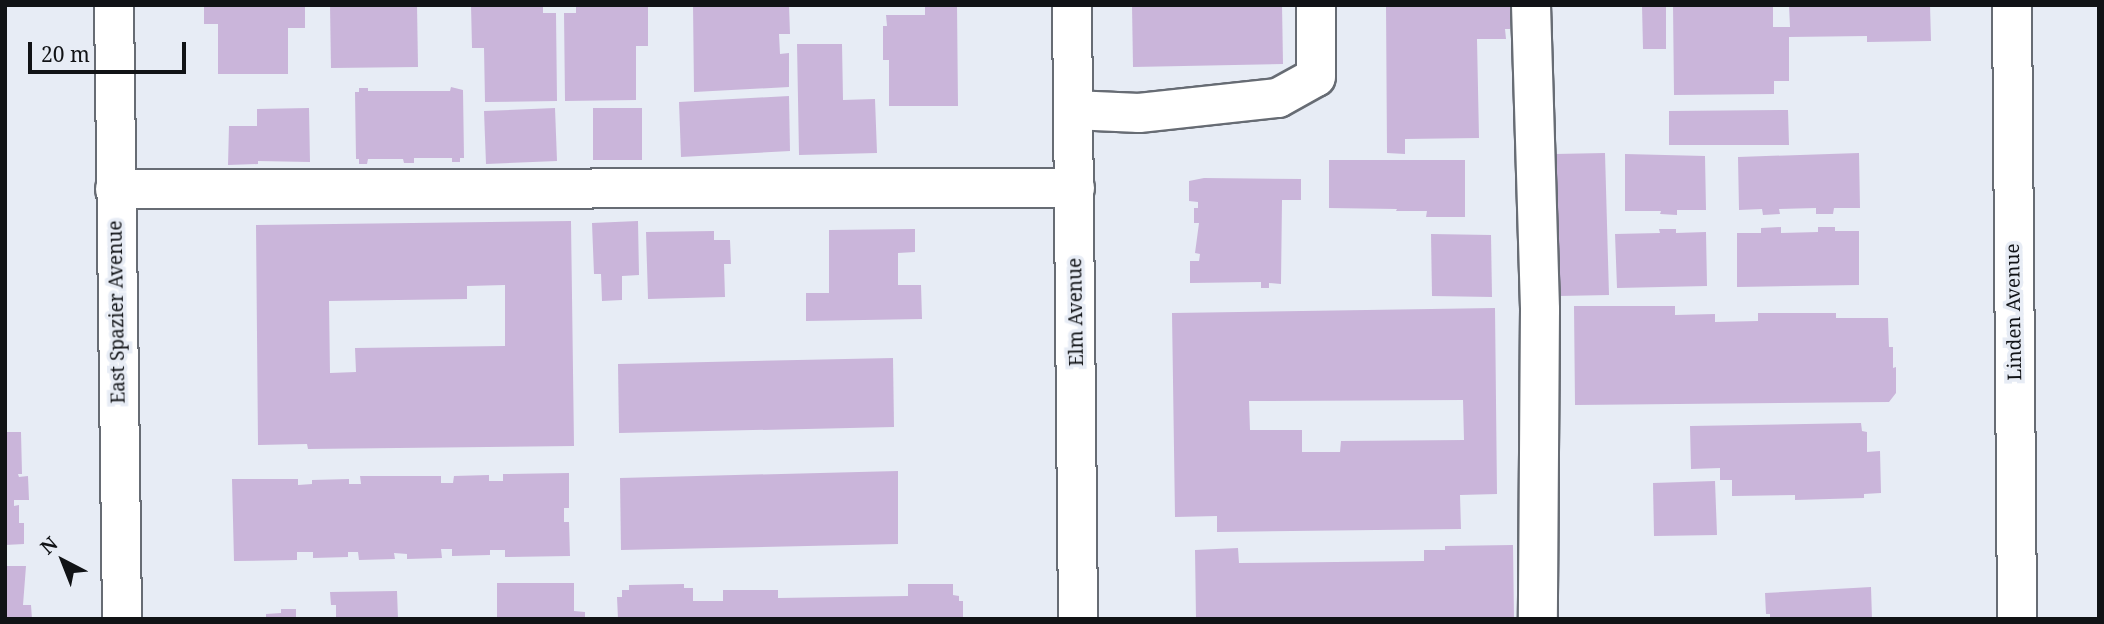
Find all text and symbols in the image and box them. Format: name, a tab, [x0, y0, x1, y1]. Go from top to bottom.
scale bar	[32, 28, 189, 72]
text: 20 m	[41, 40, 90, 68]
street label: East Spazier Avenue	[104, 220, 130, 404]
street label: Linden Avenue	[2001, 243, 2027, 381]
street label: Elm Avenue	[1064, 258, 1088, 366]
north arrow	[28, 526, 98, 596]
text: N	[35, 531, 63, 560]

